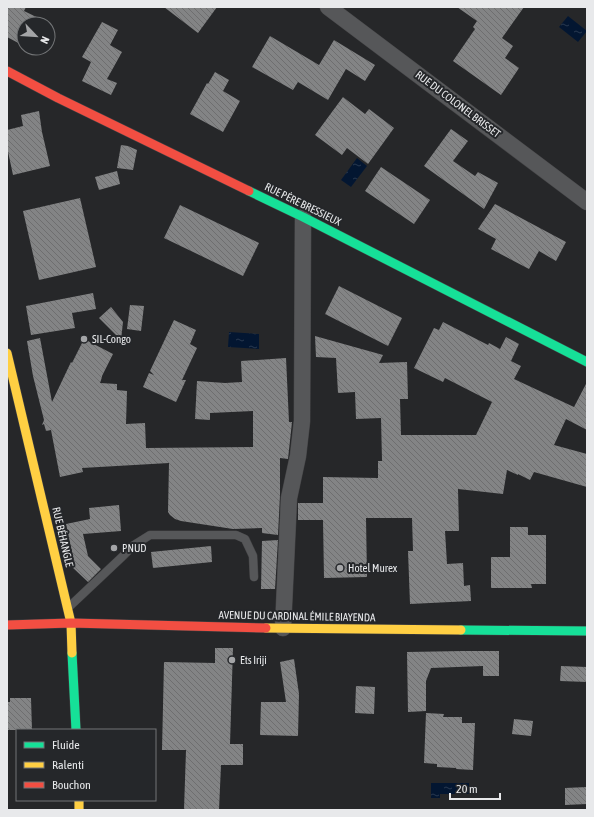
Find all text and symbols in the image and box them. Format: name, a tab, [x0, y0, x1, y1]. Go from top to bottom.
north arrow	[16, 16, 56, 56]
text: N	[38, 35, 52, 46]
street label: RUE DU COLONEL BRISSET	[413, 68, 503, 140]
street label: RUE PÈRE BRESSIEUX	[263, 180, 343, 228]
place label: SIL-Congo	[92, 333, 131, 345]
marker: SIL-Congo	[79, 334, 89, 344]
street label: RUE BÉHANGLE	[50, 506, 76, 568]
place label: PNUD	[122, 542, 147, 554]
marker: PNUD	[109, 543, 119, 553]
place label: Hotel Murex	[348, 562, 398, 574]
marker: Hotel Murex	[335, 563, 345, 573]
street label: AVENUE DU CARDINAL ÉMILE BIAYENDA	[218, 609, 376, 623]
place label: Ets Iriji	[240, 654, 267, 666]
marker: Ets Iriji	[227, 655, 237, 665]
legend	[16, 729, 156, 801]
text: Fluide	[52, 738, 80, 752]
text: Ralenti	[52, 758, 84, 772]
scale bar	[450, 775, 500, 801]
text: Bouchon	[52, 778, 91, 792]
text: 20 m	[456, 782, 478, 796]

